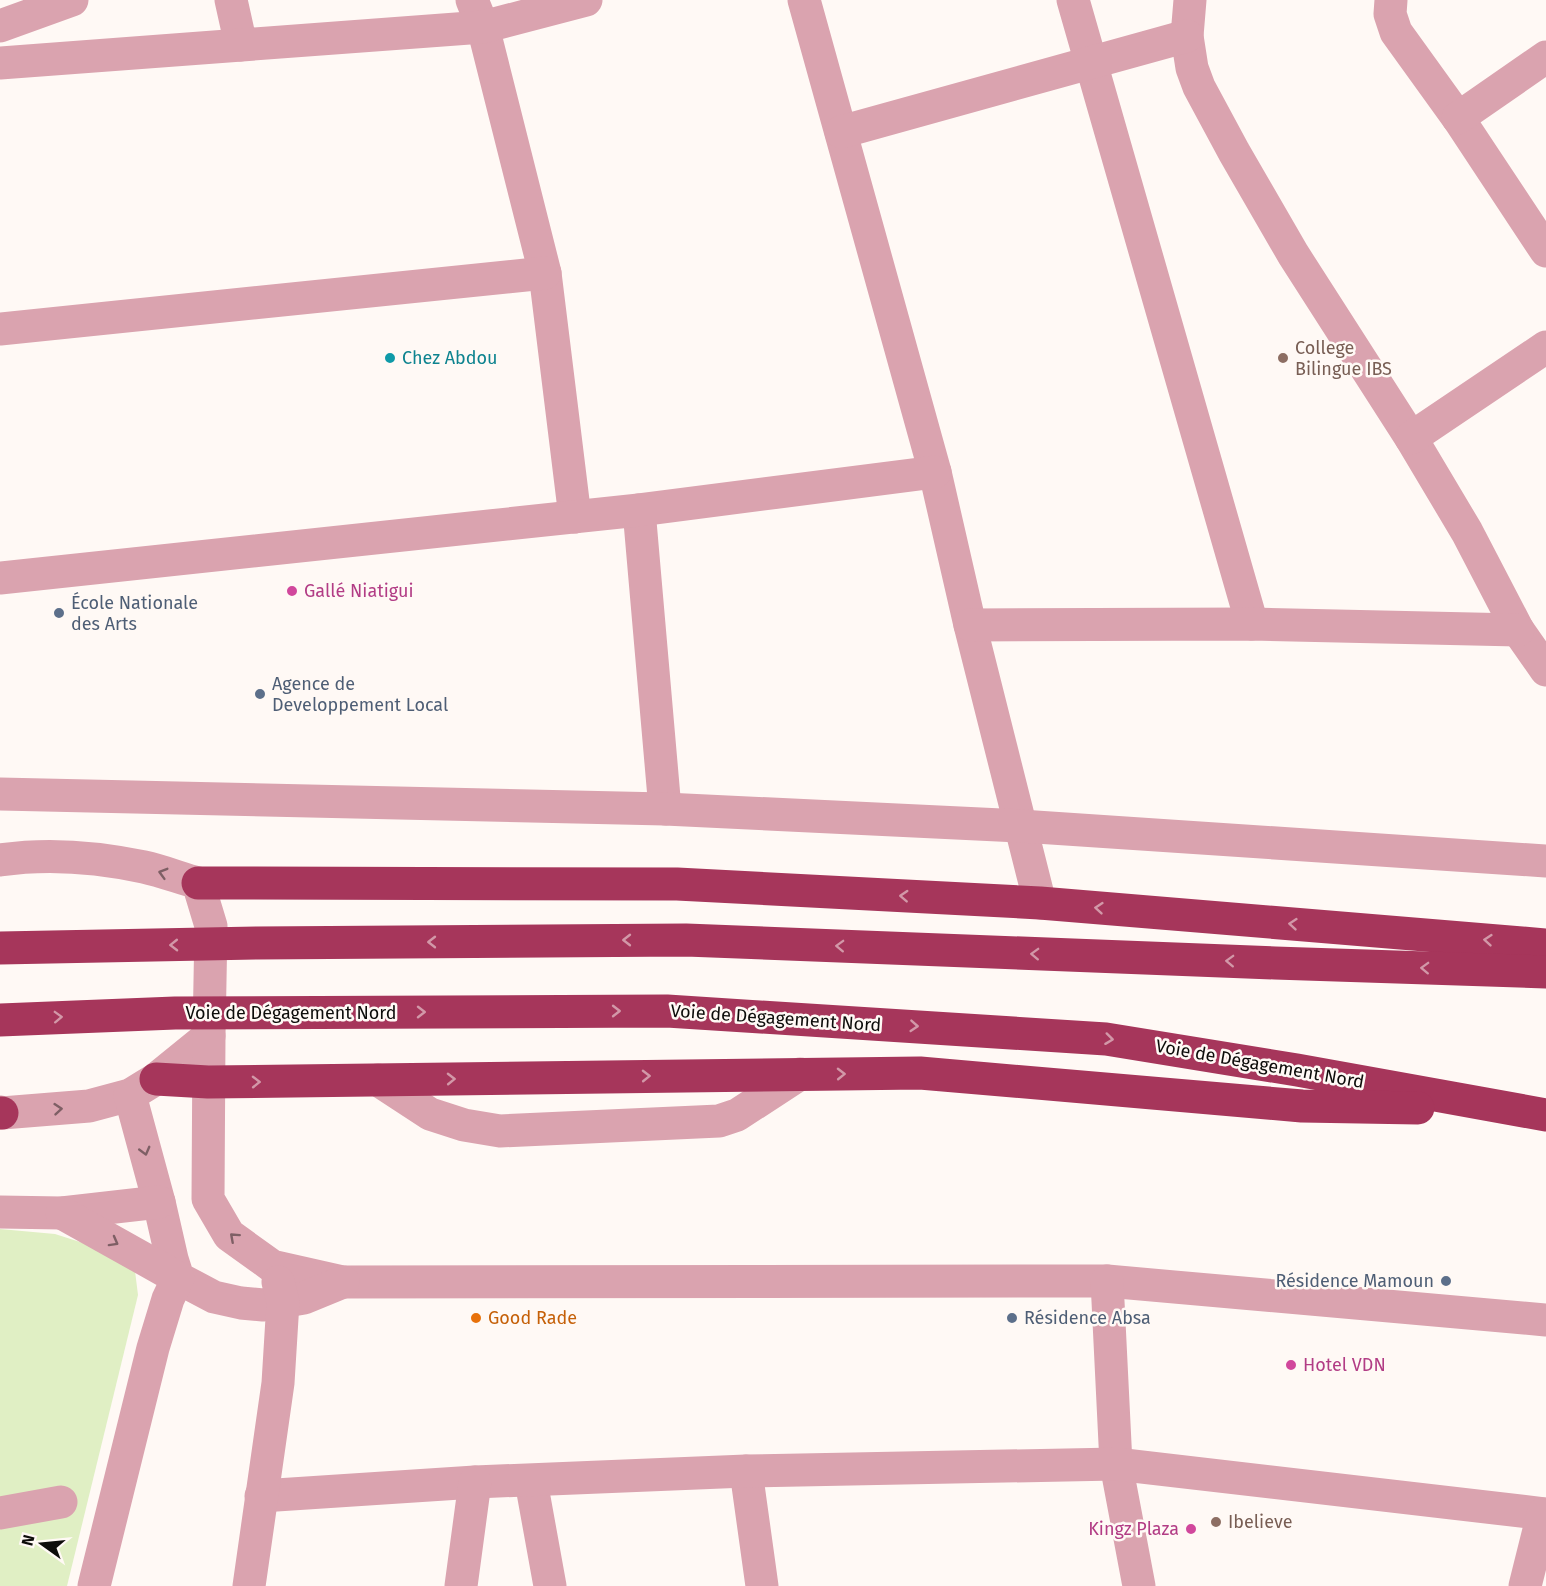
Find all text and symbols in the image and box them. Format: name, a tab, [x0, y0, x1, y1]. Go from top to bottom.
place label: College Bilingue IBS	[1295, 337, 1392, 380]
place label: Chez Abdou	[402, 347, 498, 369]
marker: Chez Abdou	[383, 351, 397, 365]
marker: College Bilingue IBS	[1276, 351, 1290, 365]
place label: Gallé Niatigui	[304, 580, 413, 602]
marker: Gallé Niatigui	[285, 584, 299, 598]
place label: École Nationale des Arts	[71, 591, 198, 635]
marker: École Nationale des Arts	[52, 606, 66, 620]
place label: Agence de Developpement Local	[272, 673, 448, 716]
marker: Agence de Developpement Local	[253, 687, 267, 701]
one-way arrow	[158, 868, 169, 880]
one-way arrow	[900, 890, 909, 903]
one-way arrow	[1094, 902, 1104, 915]
one-way arrow	[1289, 918, 1298, 931]
one-way arrow	[623, 934, 632, 946]
one-way arrow	[1483, 934, 1492, 947]
one-way arrow	[428, 936, 437, 948]
one-way arrow	[170, 939, 179, 951]
one-way arrow	[835, 940, 844, 952]
one-way arrow	[1030, 947, 1039, 960]
one-way arrow	[1225, 955, 1234, 968]
one-way arrow	[1420, 961, 1429, 974]
street label: Voie de Dégagement Nord	[670, 1000, 882, 1036]
street label: Voie de Dégagement Nord	[185, 1002, 397, 1024]
one-way arrow	[612, 1005, 621, 1017]
one-way arrow	[417, 1006, 426, 1018]
one-way arrow	[54, 1011, 63, 1024]
one-way arrow	[910, 1020, 919, 1033]
one-way arrow	[1104, 1033, 1113, 1045]
street label: Voie de Dégagement Nord	[1154, 1035, 1366, 1093]
one-way arrow	[836, 1067, 845, 1080]
one-way arrow	[641, 1070, 650, 1082]
one-way arrow	[446, 1073, 455, 1085]
one-way arrow	[251, 1076, 260, 1088]
one-way arrow	[54, 1102, 63, 1115]
one-way arrow	[138, 1145, 150, 1156]
one-way arrow	[230, 1233, 240, 1244]
one-way arrow	[107, 1235, 118, 1246]
place label: Résidence Mamoun	[1275, 1270, 1434, 1292]
marker: Résidence Mamoun	[1439, 1274, 1453, 1288]
place label: Good Rade	[488, 1307, 577, 1329]
place label: Résidence Absa	[1024, 1307, 1151, 1329]
marker: Good Rade	[469, 1311, 483, 1325]
marker: Résidence Absa	[1005, 1311, 1019, 1325]
place label: Hotel VDN	[1303, 1354, 1386, 1376]
marker: Hotel VDN	[1284, 1358, 1298, 1372]
place label: Ibelieve	[1228, 1511, 1293, 1533]
north arrow	[12, 1514, 72, 1574]
marker: Ibelieve	[1209, 1515, 1223, 1529]
place label: Kingz Plaza	[1088, 1518, 1179, 1540]
marker: Kingz Plaza	[1184, 1522, 1198, 1536]
text: N	[17, 1533, 39, 1548]

